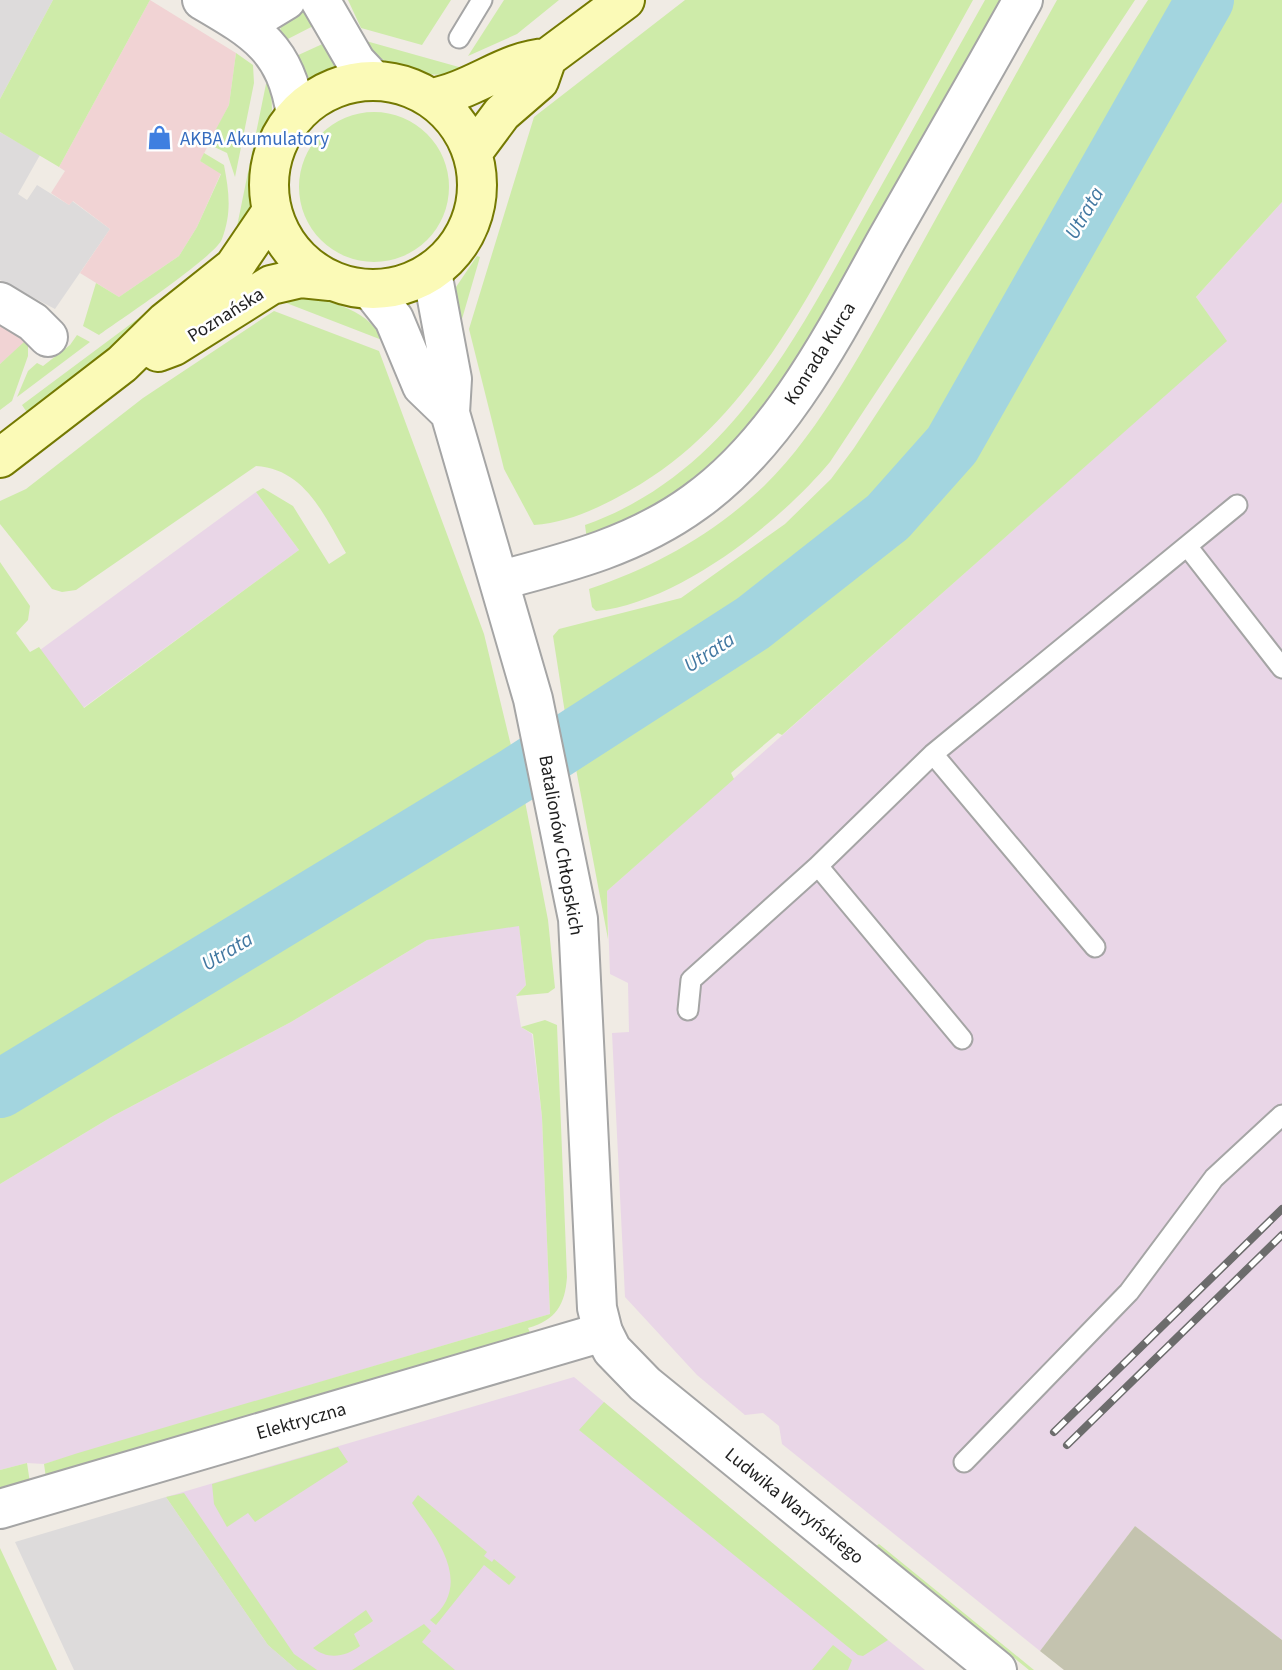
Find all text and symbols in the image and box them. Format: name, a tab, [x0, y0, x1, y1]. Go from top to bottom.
shop icon: AKBA Akumulatory	[146, 124, 174, 152]
place label: AKBA Akumulatory	[180, 126, 329, 153]
water label: Utrata	[1057, 181, 1111, 245]
street label: Poznańska	[182, 281, 269, 349]
street label: Konrada Kurca	[778, 297, 863, 410]
water label: Utrata	[677, 624, 741, 680]
street label: Batalionów Chłopskich	[531, 753, 590, 938]
water label: Utrata	[195, 924, 259, 978]
street label: Elektryczna	[253, 1396, 349, 1447]
street label: Ludwika Waryńskiego	[719, 1441, 869, 1571]

